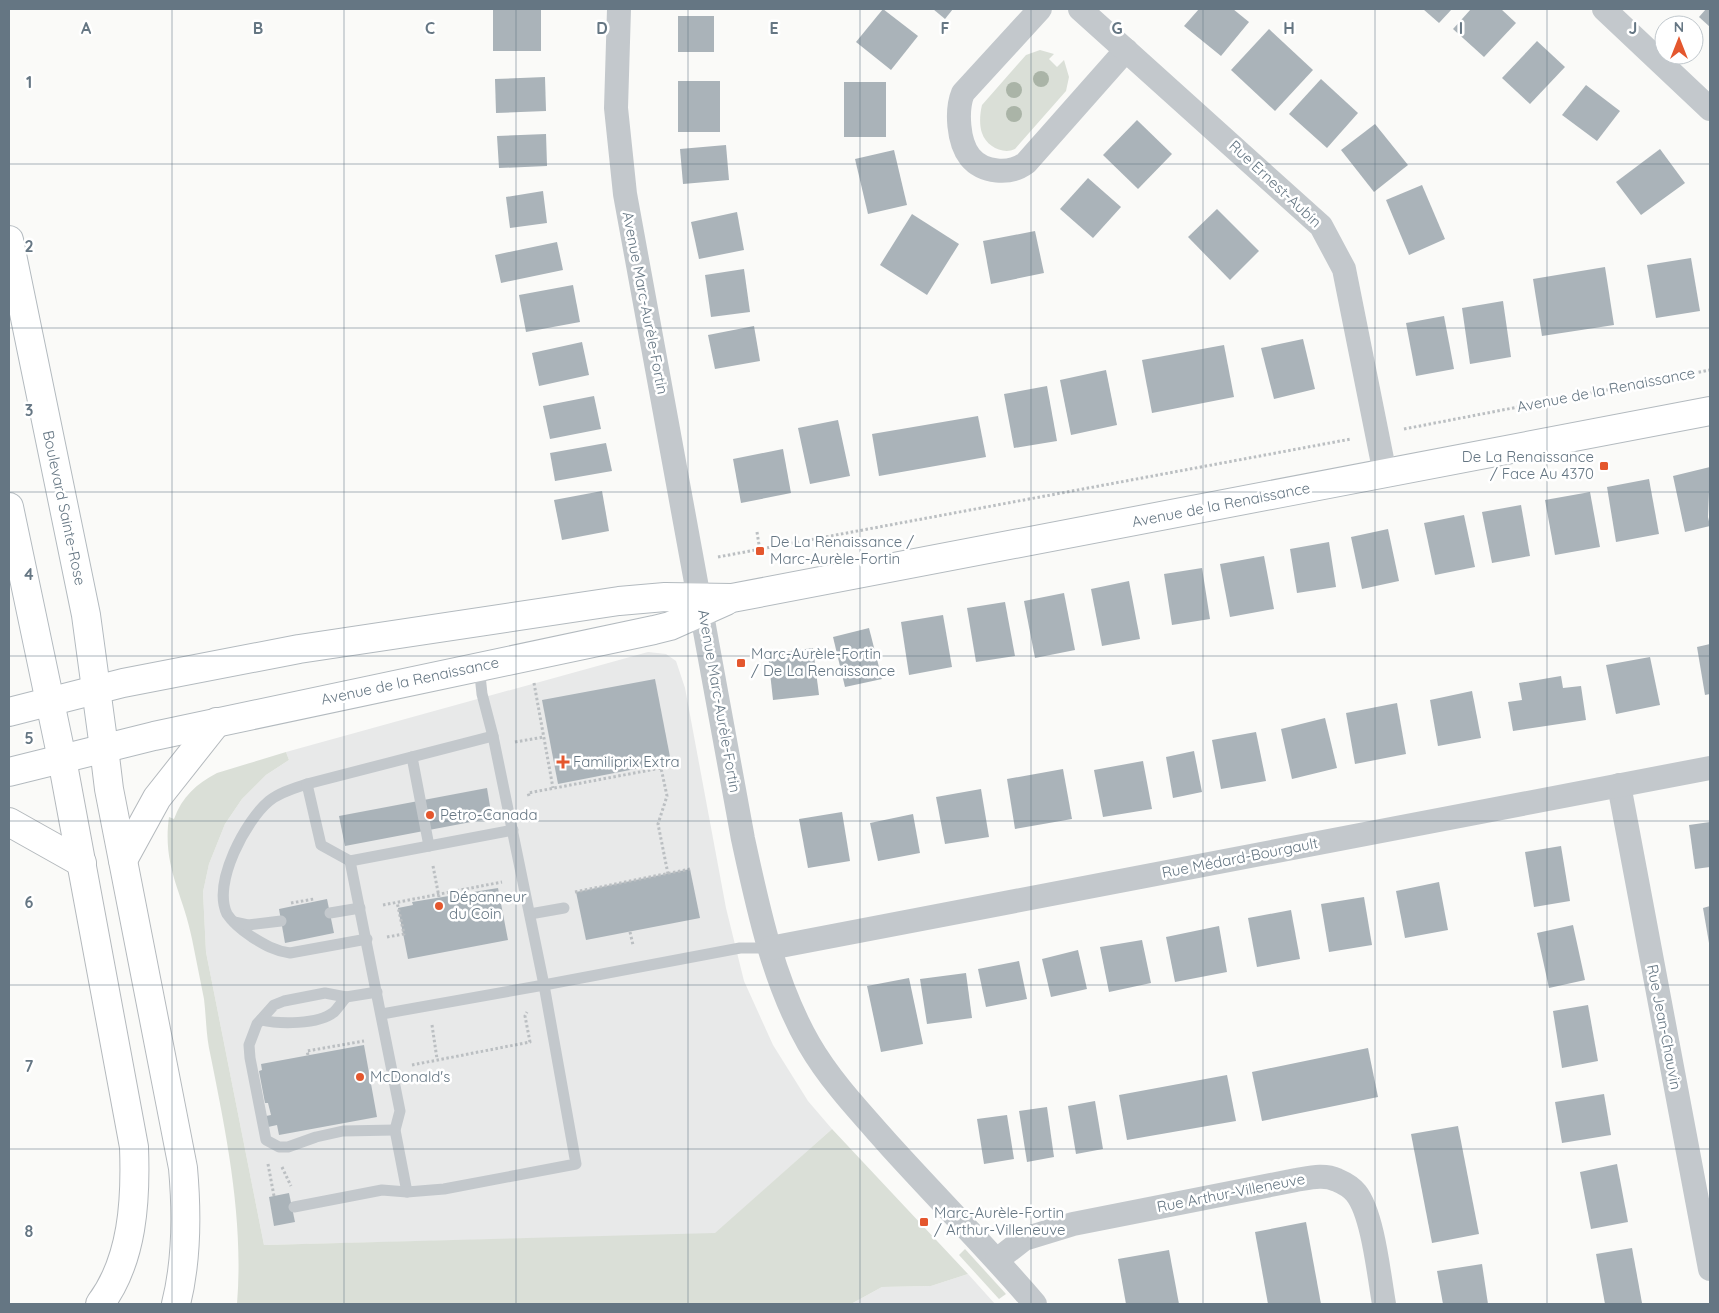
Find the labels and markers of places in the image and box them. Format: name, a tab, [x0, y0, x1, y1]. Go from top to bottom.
place label: De La Renaissance / Face Au 4370	[1462, 447, 1594, 483]
marker: De La Renaissance / Face Au 4370	[1598, 460, 1610, 472]
place label: De La Renaissance / Marc-Aurèle-Fortin	[770, 532, 914, 568]
marker: De La Renaissance / Marc-Aurèle-Fortin	[754, 545, 766, 557]
place label: Marc-Aurèle-Fortin / De La Renaissance	[751, 644, 895, 680]
marker: Marc-Aurèle-Fortin / De La Renaissance	[735, 657, 747, 669]
place label: Familiprix Extra	[573, 752, 680, 771]
marker: Familiprix Extra	[557, 756, 569, 768]
place label: Petro-Canada	[440, 805, 538, 824]
marker: Petro-Canada	[424, 809, 436, 821]
place label: Dépanneur du Coin	[449, 887, 527, 923]
marker: Dépanneur du Coin	[433, 900, 445, 912]
place label: McDonald's	[370, 1067, 450, 1086]
marker: McDonald's	[354, 1071, 366, 1083]
place label: Marc-Aurèle-Fortin / Arthur-Villeneuve	[934, 1203, 1066, 1239]
marker: Marc-Aurèle-Fortin / Arthur-Villeneuve	[918, 1216, 930, 1228]

